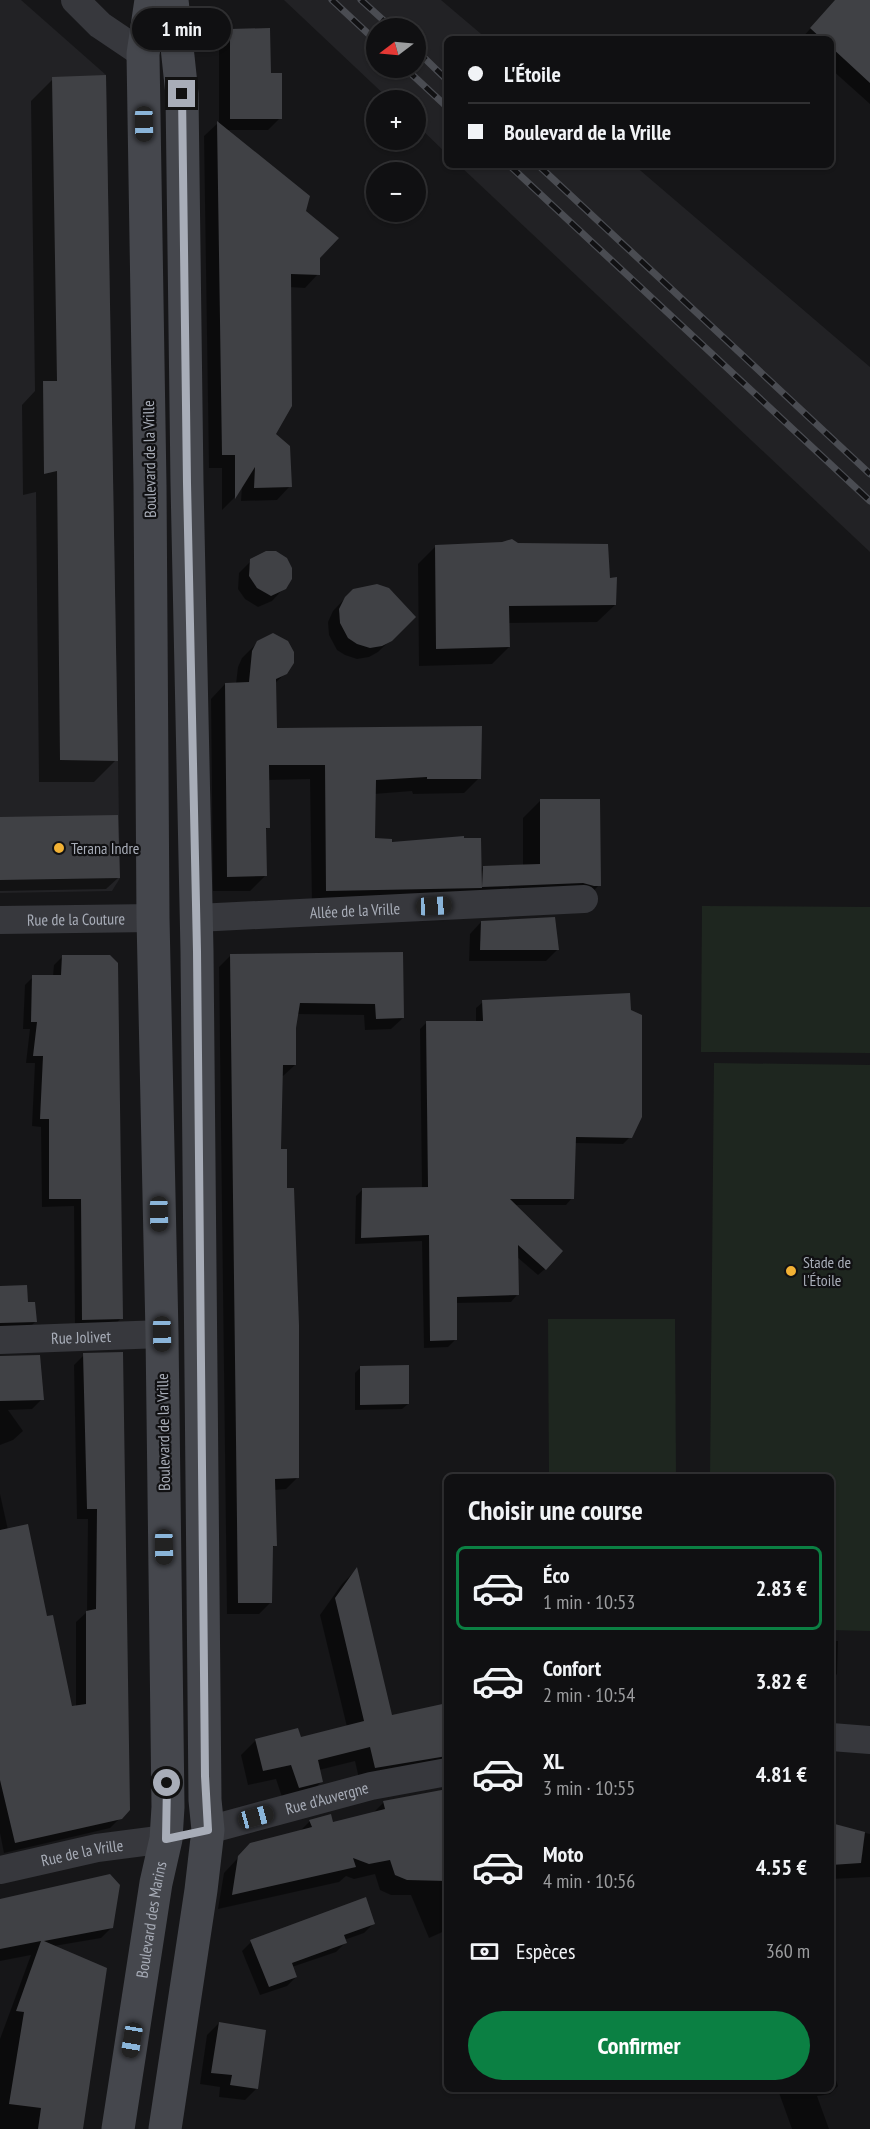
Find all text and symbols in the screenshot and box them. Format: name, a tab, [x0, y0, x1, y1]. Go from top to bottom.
callout: 1 min	[132, 7, 231, 49]
text: 1 min	[161, 16, 202, 42]
north arrow	[366, 18, 426, 78]
map controls	[366, 18, 426, 222]
text: L'Étoile	[504, 60, 561, 88]
route end	[168, 80, 195, 107]
button: +	[366, 90, 426, 150]
car	[135, 106, 153, 142]
text: Boulevard de la Vrille	[504, 118, 671, 146]
button: −	[366, 162, 426, 222]
street label: Boulevard de la Vrille	[138, 400, 160, 518]
place label: Terana Indre	[71, 838, 139, 858]
marker: Terana Indre	[52, 841, 66, 855]
car	[416, 896, 452, 916]
street label: Allée de la Vrille	[309, 898, 400, 922]
street label: Rue de la Couture	[27, 908, 125, 930]
car	[150, 1196, 168, 1232]
place label: Stade de l'Étoile	[803, 1252, 851, 1290]
marker: Stade de l'Étoile	[784, 1264, 798, 1278]
car	[153, 1316, 171, 1352]
street label: Rue Jolivet	[51, 1326, 112, 1348]
street label: Boulevard de la Vrille	[152, 1373, 174, 1491]
text: Choisir une course	[468, 1493, 643, 1527]
car	[155, 1529, 173, 1565]
icon: car	[471, 1561, 525, 1615]
text: Éco	[543, 1561, 570, 1589]
text: 2.83 €	[756, 1574, 807, 1602]
text: 1 min · 10:53	[543, 1589, 635, 1615]
icon: car	[471, 1654, 525, 1708]
text: Confort	[543, 1654, 601, 1682]
text: 3.82 €	[756, 1667, 807, 1695]
text: 2 min · 10:54	[543, 1682, 635, 1708]
icon: car	[471, 1747, 525, 1801]
text: XL	[543, 1747, 564, 1775]
text: 4.81 €	[756, 1760, 807, 1788]
route start	[153, 1769, 180, 1796]
text: 3 min · 10:55	[543, 1775, 635, 1801]
street label: Rue d'Auvergne	[283, 1777, 370, 1819]
car	[236, 1804, 276, 1830]
street label: Rue de la Vrille	[39, 1835, 124, 1870]
icon: car	[471, 1840, 525, 1894]
text: Moto	[543, 1840, 584, 1868]
text: 4.55 €	[756, 1853, 807, 1881]
street label: Boulevard des Marins	[131, 1859, 171, 1979]
text: 4 min · 10:56	[543, 1868, 635, 1894]
icon: cash	[468, 1935, 501, 1968]
text: Espèces	[516, 1937, 575, 1965]
text: 360 m	[766, 1938, 810, 1964]
button: Confirmer	[468, 2011, 810, 2080]
car	[120, 2021, 144, 2059]

